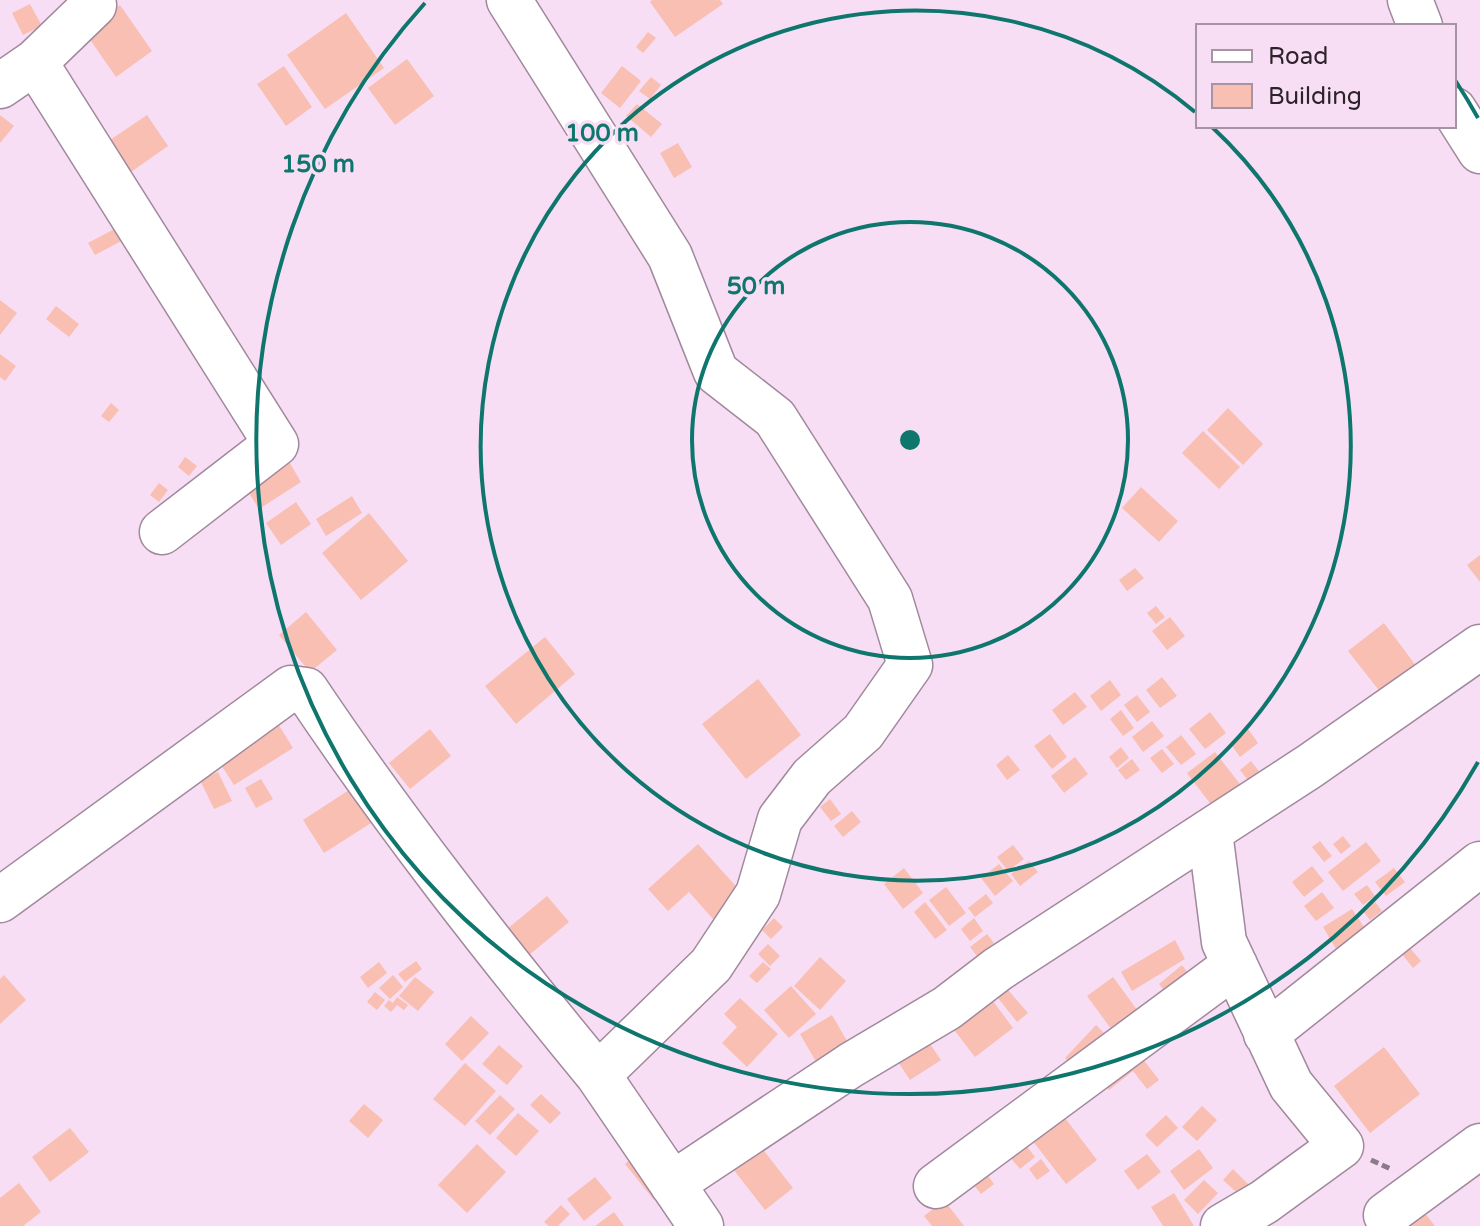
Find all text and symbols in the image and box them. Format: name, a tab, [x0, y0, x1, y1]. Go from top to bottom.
legend	[1196, 24, 1456, 128]
text: Road	[1268, 42, 1328, 71]
text: Building	[1268, 82, 1362, 111]
text: 100 m	[565, 119, 639, 148]
text: 150 m	[281, 150, 355, 179]
text: 50 m	[727, 272, 785, 301]
centre of rings	[896, 426, 924, 454]

